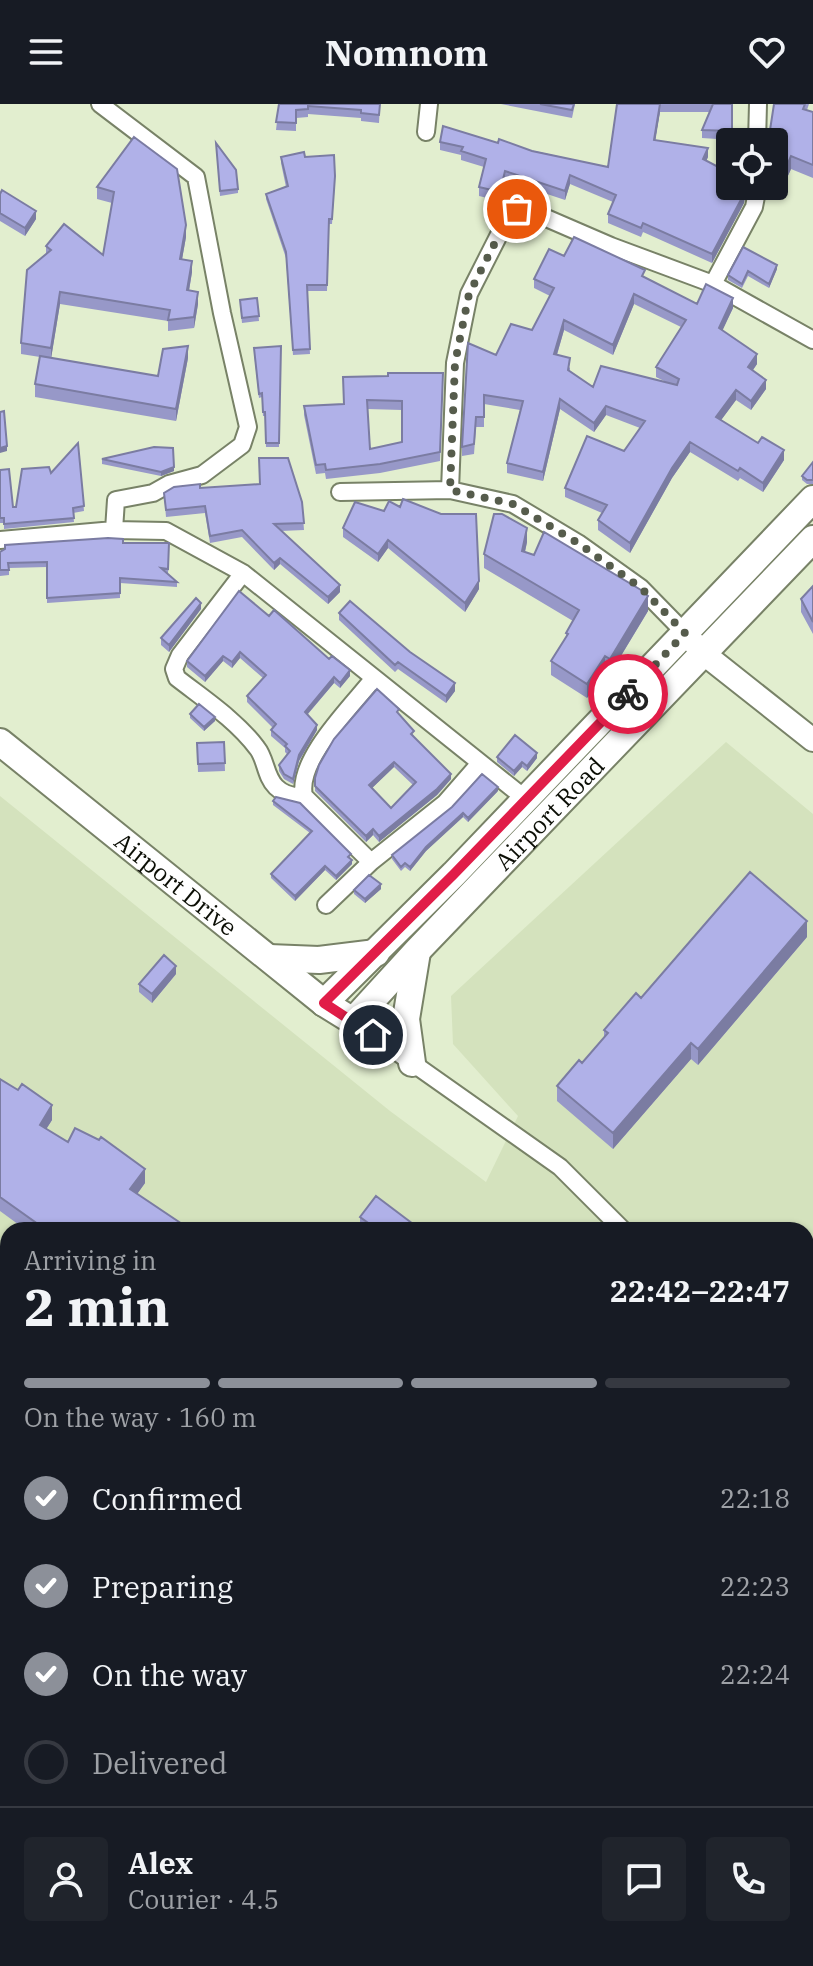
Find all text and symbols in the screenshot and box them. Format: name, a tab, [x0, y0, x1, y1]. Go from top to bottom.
text: Nomnom	[325, 29, 488, 76]
icon: menu	[24, 30, 68, 74]
icon: heart	[745, 30, 789, 74]
map controls	[716, 128, 788, 200]
button: locate	[716, 128, 788, 200]
pin	[483, 175, 551, 243]
icon: bag	[495, 187, 539, 231]
courier	[588, 654, 668, 734]
icon: bike	[606, 672, 650, 716]
street label: Airport Road	[487, 750, 611, 877]
street label: Airport Drive	[108, 825, 244, 943]
pin	[339, 1001, 407, 1069]
icon: home	[351, 1013, 395, 1057]
text: Arriving in	[24, 1243, 157, 1277]
text: 22:42–22:47	[610, 1271, 790, 1310]
text: 2 min	[24, 1273, 170, 1340]
text: On the way · 160 m	[24, 1400, 257, 1434]
icon: check	[24, 1476, 68, 1520]
text: Confirmed	[92, 1479, 243, 1518]
text: 22:18	[720, 1481, 790, 1515]
icon: check	[24, 1564, 68, 1608]
text: Preparing	[92, 1567, 233, 1606]
text: 22:23	[720, 1569, 790, 1603]
icon: check	[24, 1652, 68, 1696]
text: On the way	[92, 1655, 247, 1694]
text: 22:24	[720, 1657, 790, 1691]
text: Delivered	[92, 1743, 227, 1782]
button: person	[24, 1837, 108, 1921]
button: chat	[602, 1837, 686, 1921]
button: phone	[706, 1837, 790, 1921]
text: Alex	[128, 1843, 193, 1882]
text: Courier · 4.5	[128, 1882, 279, 1916]

